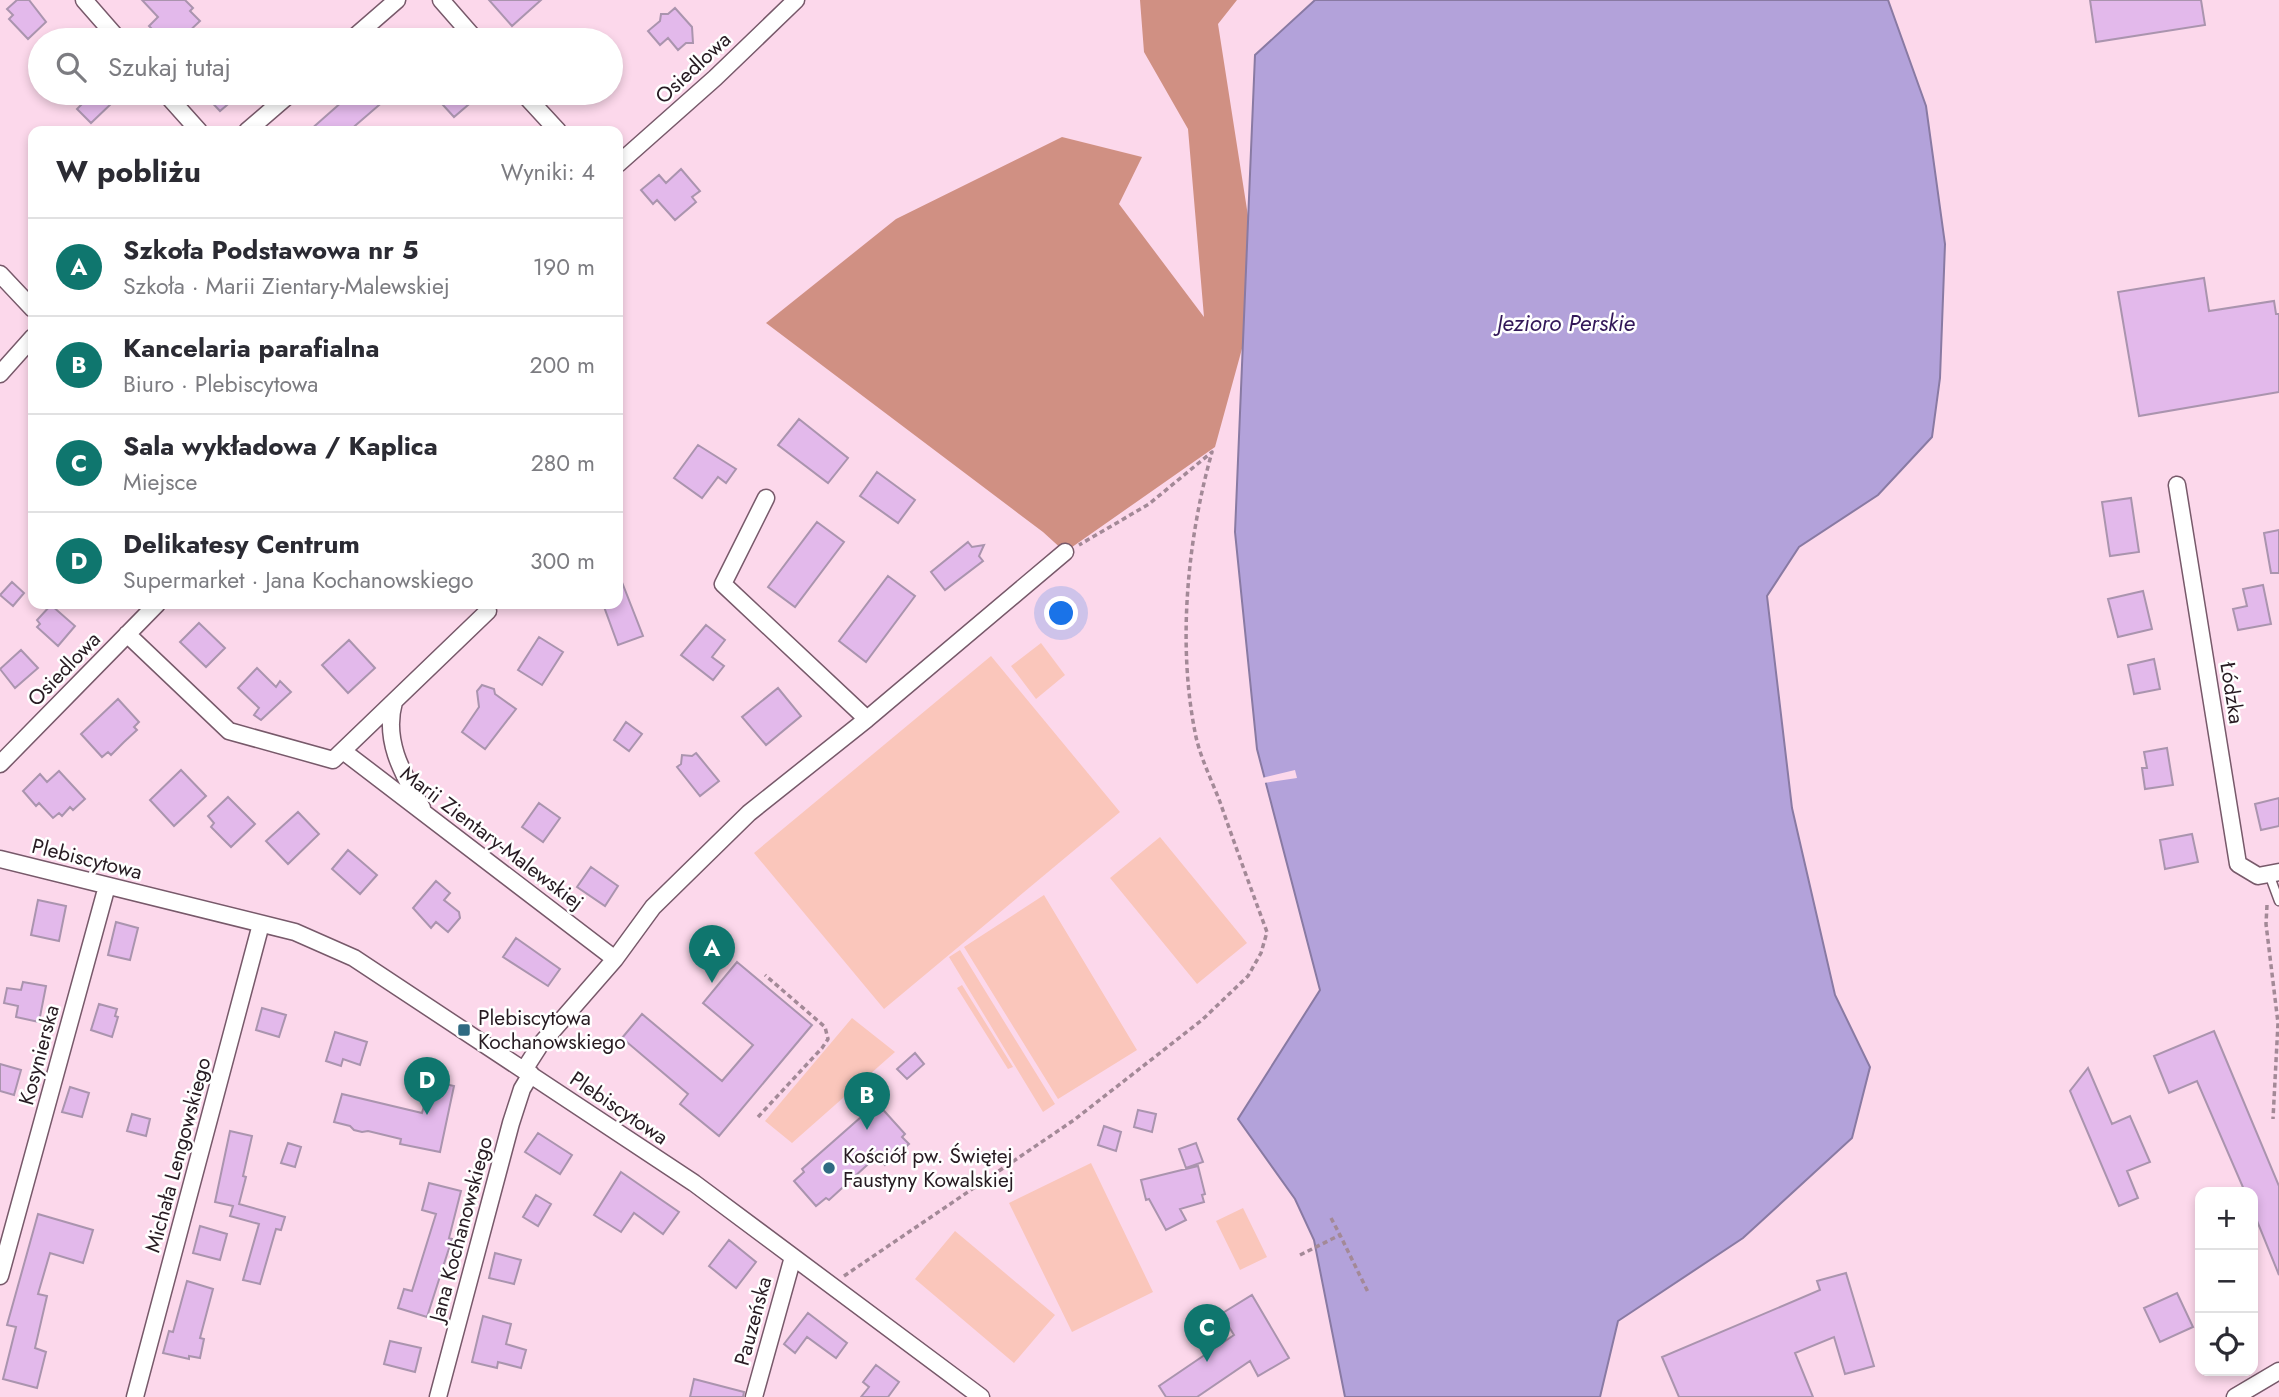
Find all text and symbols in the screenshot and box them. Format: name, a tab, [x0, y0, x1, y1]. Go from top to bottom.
street label: Osiedlowa	[649, 25, 737, 111]
search box	[28, 28, 623, 105]
icon: search	[52, 48, 90, 86]
text: Szukaj tutaj	[108, 48, 231, 86]
text: W pobliżu	[56, 150, 201, 193]
text: Wyniki: 4	[501, 155, 595, 189]
text: Szkoła Podstawowa nr 5	[123, 231, 419, 269]
text: A	[71, 250, 87, 284]
text: 190 m	[533, 250, 595, 284]
text: Szkoła · Marii Zientary-Malewskiej	[123, 269, 450, 303]
water label: Jezioro Perskie	[1493, 306, 1636, 340]
text: Kancelaria parafialna	[123, 329, 379, 367]
text: B	[71, 348, 87, 382]
text: 200 m	[529, 348, 595, 382]
text: Biuro · Plebiscytowa	[123, 367, 318, 401]
text: Sala wykładowa / Kaplica	[123, 427, 438, 465]
text: C	[71, 446, 87, 480]
text: 280 m	[531, 446, 595, 480]
text: Miejsce	[123, 465, 197, 499]
text: Delikatesy Centrum	[123, 525, 360, 563]
text: D	[71, 544, 87, 578]
text: 300 m	[530, 544, 595, 578]
text: Supermarket · Jana Kochanowskiego	[123, 563, 474, 597]
your location	[1044, 596, 1078, 630]
street label: Osiedlowa	[21, 625, 107, 713]
street label: Łódzka	[2212, 659, 2252, 726]
street label: Marii Zientary-Malewskiej	[394, 759, 590, 917]
street label: Plebiscytowa	[29, 831, 145, 887]
pin: A	[689, 925, 735, 983]
street label: Kosynierska	[11, 1002, 67, 1108]
place label: Plebiscytowa Kochanowskiego	[478, 1003, 626, 1057]
marker: Plebiscytowa Kochanowskiego	[456, 1022, 472, 1038]
street label: Michała Lengowskiego	[138, 1054, 218, 1256]
pin: D	[404, 1057, 450, 1115]
street label: Plebiscytowa	[564, 1064, 674, 1152]
pin: B	[844, 1072, 890, 1130]
street label: Jana Kochanowskiego	[421, 1133, 500, 1328]
place label: Kościół pw. Świętej Faustyny Kowalskiej	[843, 1141, 1014, 1195]
marker: Kościół pw. Świętej Faustyny Kowalskiej	[821, 1160, 837, 1176]
map controls	[2195, 1187, 2258, 1376]
button: +	[2195, 1187, 2258, 1250]
button: −	[2195, 1250, 2258, 1313]
street label: Pauzeńska	[727, 1273, 779, 1369]
pin: C	[1184, 1304, 1230, 1362]
button: locate	[2195, 1313, 2258, 1376]

